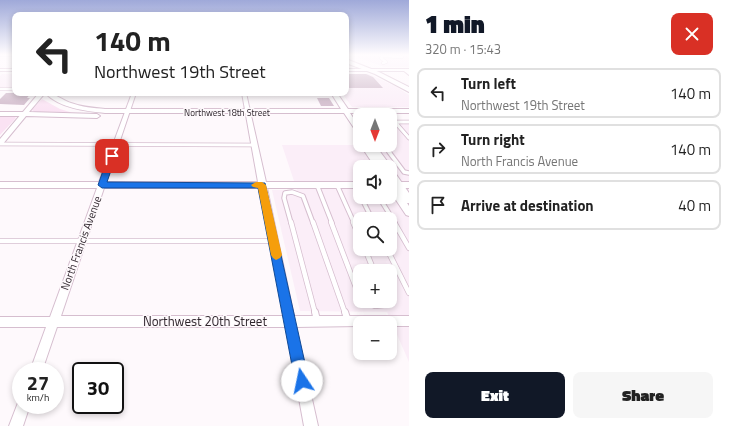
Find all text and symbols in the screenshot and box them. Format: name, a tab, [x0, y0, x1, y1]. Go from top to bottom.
text: 1 min	[425, 6, 485, 42]
button: close	[671, 13, 713, 55]
text: 140 m	[94, 19, 171, 62]
icon: left	[28, 28, 80, 80]
text: 320 m · 15:43	[425, 39, 501, 59]
text: Northwest 19th Street	[94, 58, 266, 85]
text: Turn left	[461, 72, 516, 95]
icon: left	[427, 82, 449, 104]
text: 140 m	[670, 82, 711, 105]
text: Northwest 19th Street	[461, 95, 585, 115]
street label: Northwest 18th Street	[184, 106, 271, 119]
north arrow	[353, 108, 397, 152]
map controls	[353, 108, 397, 360]
text: Turn right	[461, 128, 525, 151]
icon: right	[427, 138, 449, 160]
text: 140 m	[670, 138, 711, 161]
pin	[95, 139, 129, 173]
icon: arrive	[101, 145, 123, 167]
text: North Francis Avenue	[461, 151, 578, 171]
button: sound	[353, 160, 397, 204]
street label: North Francis Avenue	[57, 193, 106, 292]
icon: arrive	[427, 194, 449, 216]
text: Arrive at destination	[461, 194, 594, 217]
text: 40 m	[678, 194, 711, 217]
button: search	[353, 212, 397, 256]
button: +	[353, 264, 397, 308]
street label: Northwest 20th Street	[143, 311, 267, 331]
button: −	[353, 316, 397, 360]
position arrow	[281, 360, 323, 402]
speed limit sign: 30	[72, 362, 124, 414]
text: 27	[27, 367, 49, 398]
button: Exit	[425, 372, 565, 418]
button: Share	[573, 372, 713, 418]
text: km/h	[27, 390, 49, 405]

